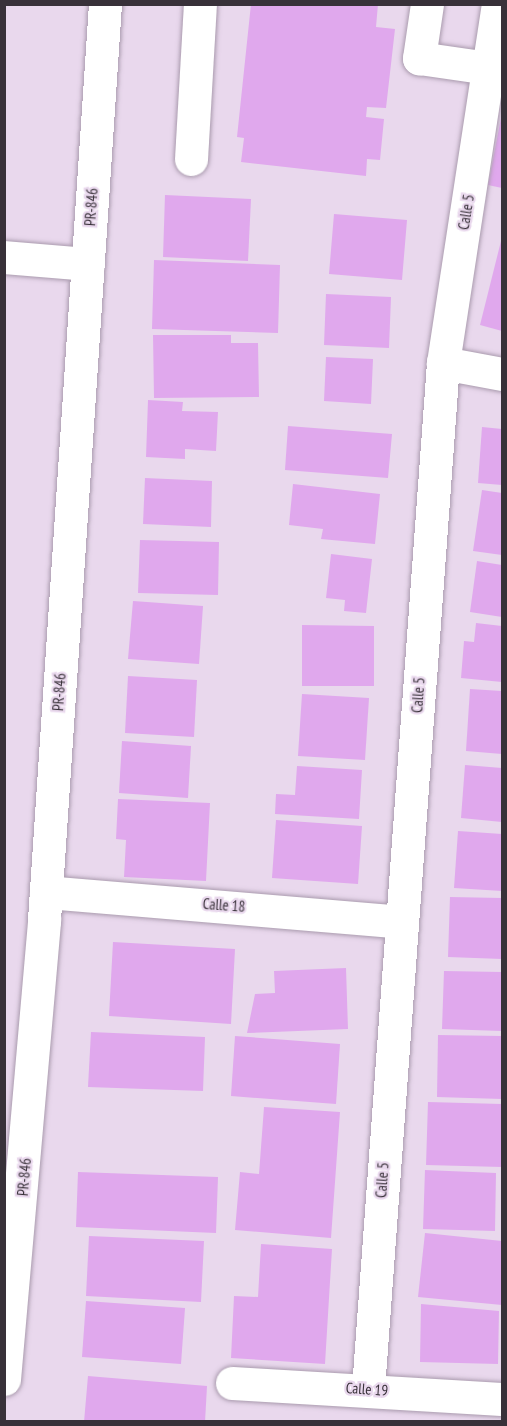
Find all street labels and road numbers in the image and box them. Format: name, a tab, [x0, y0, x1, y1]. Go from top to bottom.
street label: PR-846	[81, 187, 101, 227]
street label: Calle 5	[454, 193, 478, 231]
street label: PR-846	[49, 672, 69, 712]
street label: Calle 5	[408, 677, 428, 713]
street label: Calle 18	[202, 895, 246, 915]
street label: PR-846	[13, 1157, 35, 1197]
street label: Calle 5	[372, 1162, 392, 1198]
street label: Calle 19	[345, 1379, 389, 1399]

